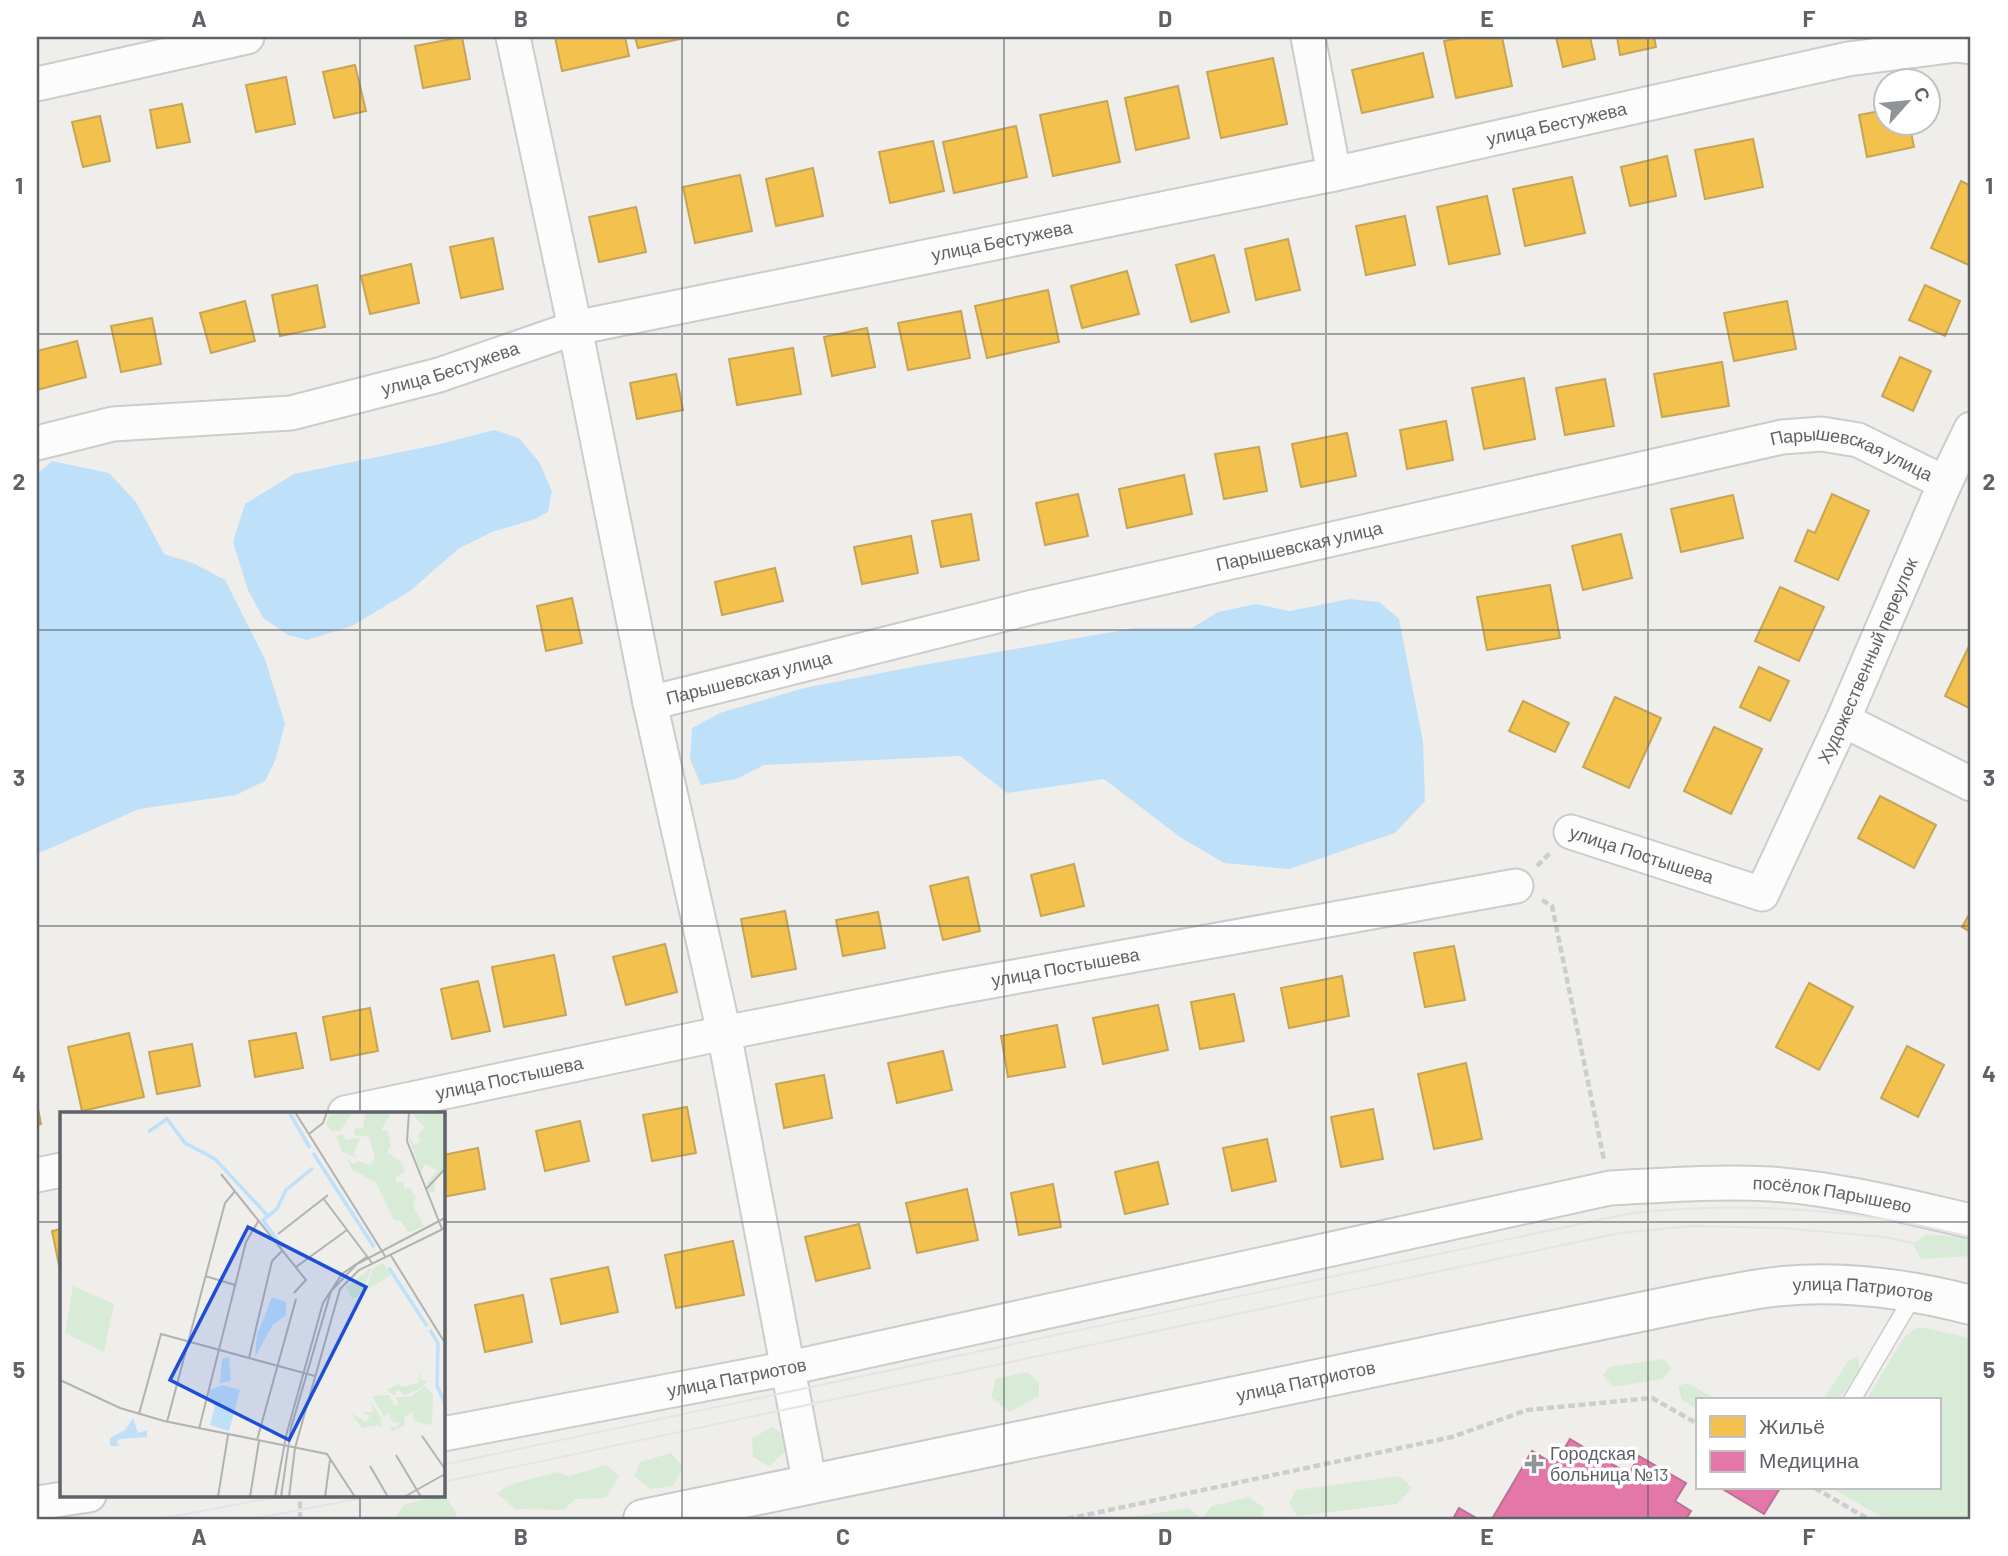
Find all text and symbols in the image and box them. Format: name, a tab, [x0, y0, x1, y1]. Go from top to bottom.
text: A	[191, 4, 207, 32]
text: B	[514, 4, 528, 32]
text: C	[836, 4, 850, 32]
text: D	[1158, 4, 1172, 32]
text: E	[1480, 4, 1494, 32]
text: F	[1803, 4, 1816, 32]
north arrow	[1871, 66, 1941, 136]
text: С	[1909, 83, 1936, 106]
street label: улица Бестужева	[1484, 97, 1630, 150]
text: 1	[15, 171, 23, 199]
text: 1	[1985, 171, 1993, 199]
street label: улица Бестужева	[929, 215, 1075, 265]
street label: улица Бестужева	[379, 336, 523, 399]
street label: Парышевская улица	[1768, 421, 1937, 485]
text: 2	[13, 467, 25, 495]
text: 2	[1983, 467, 1995, 495]
street label: Парышевская улица	[1214, 516, 1385, 575]
street label: Художественный переулок	[1812, 554, 1922, 767]
street label: Парышевская улица	[664, 646, 835, 709]
text: 3	[13, 763, 25, 791]
text: 3	[1983, 763, 1995, 791]
street label: улица Постышева	[1567, 820, 1717, 888]
street label: улица Постышева	[989, 942, 1142, 991]
street label: улица Постышева	[433, 1051, 586, 1104]
text: 4	[12, 1059, 26, 1087]
text: 4	[1982, 1059, 1996, 1087]
inset map	[60, 1112, 444, 1496]
street label: посёлок Парышево	[1752, 1171, 1914, 1217]
street label: улица Патриотов	[1792, 1272, 1935, 1306]
street label: улица Патриотов	[665, 1353, 808, 1401]
text: 5	[13, 1355, 25, 1383]
street label: улица Патриотов	[1234, 1355, 1377, 1406]
text: 5	[1983, 1355, 1995, 1383]
legend	[1696, 1398, 1941, 1490]
text: Жильё	[1759, 1413, 1825, 1438]
place label: Городская больница №13	[1550, 1442, 1669, 1485]
text: Медицина	[1759, 1447, 1859, 1472]
marker: Городская больница №13	[1524, 1454, 1544, 1474]
text: A	[191, 1522, 207, 1550]
text: B	[514, 1522, 528, 1550]
text: C	[836, 1522, 850, 1550]
text: D	[1158, 1522, 1172, 1550]
text: E	[1480, 1522, 1494, 1550]
text: F	[1803, 1522, 1816, 1550]

